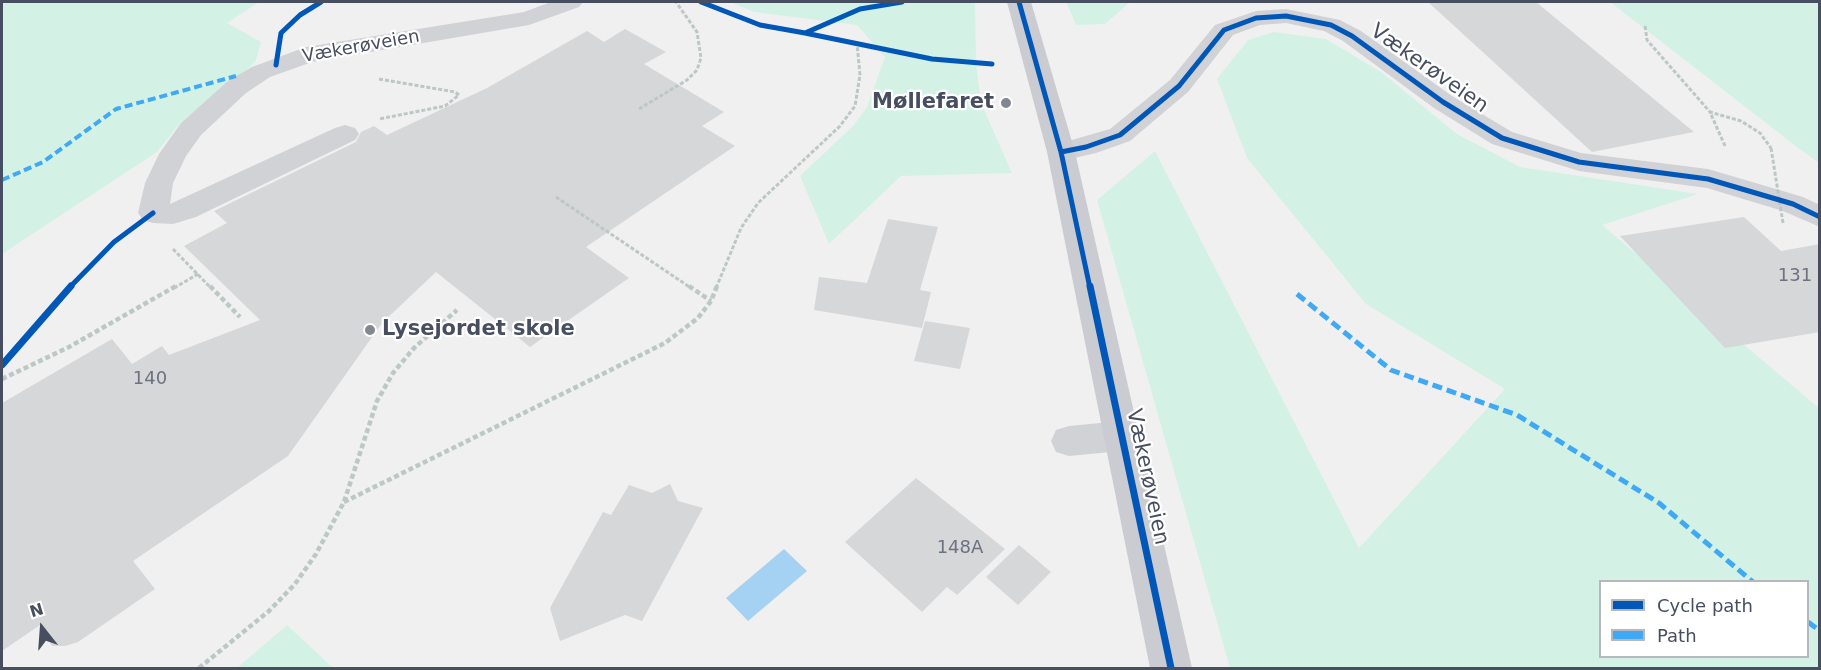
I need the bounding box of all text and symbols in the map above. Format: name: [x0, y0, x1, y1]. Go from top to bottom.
street label: Vækerøveien: [1365, 19, 1493, 119]
street label: Vækerøveien: [301, 26, 421, 68]
place label: Møllefaret: [872, 90, 994, 116]
marker: Møllefaret: [999, 96, 1013, 110]
house number: 131: [1778, 265, 1812, 287]
place label: Lysejordet skole: [382, 317, 575, 343]
marker: Lysejordet skole: [363, 323, 377, 337]
house number: 140: [133, 368, 167, 390]
street label: Vækerøveien: [1120, 407, 1174, 547]
house number: 148A: [937, 537, 983, 559]
legend: [1599, 580, 1809, 658]
text: Cycle path: [1657, 595, 1753, 616]
north arrow: [12, 598, 72, 658]
text: N: [27, 599, 46, 621]
text: Path: [1657, 625, 1697, 646]

